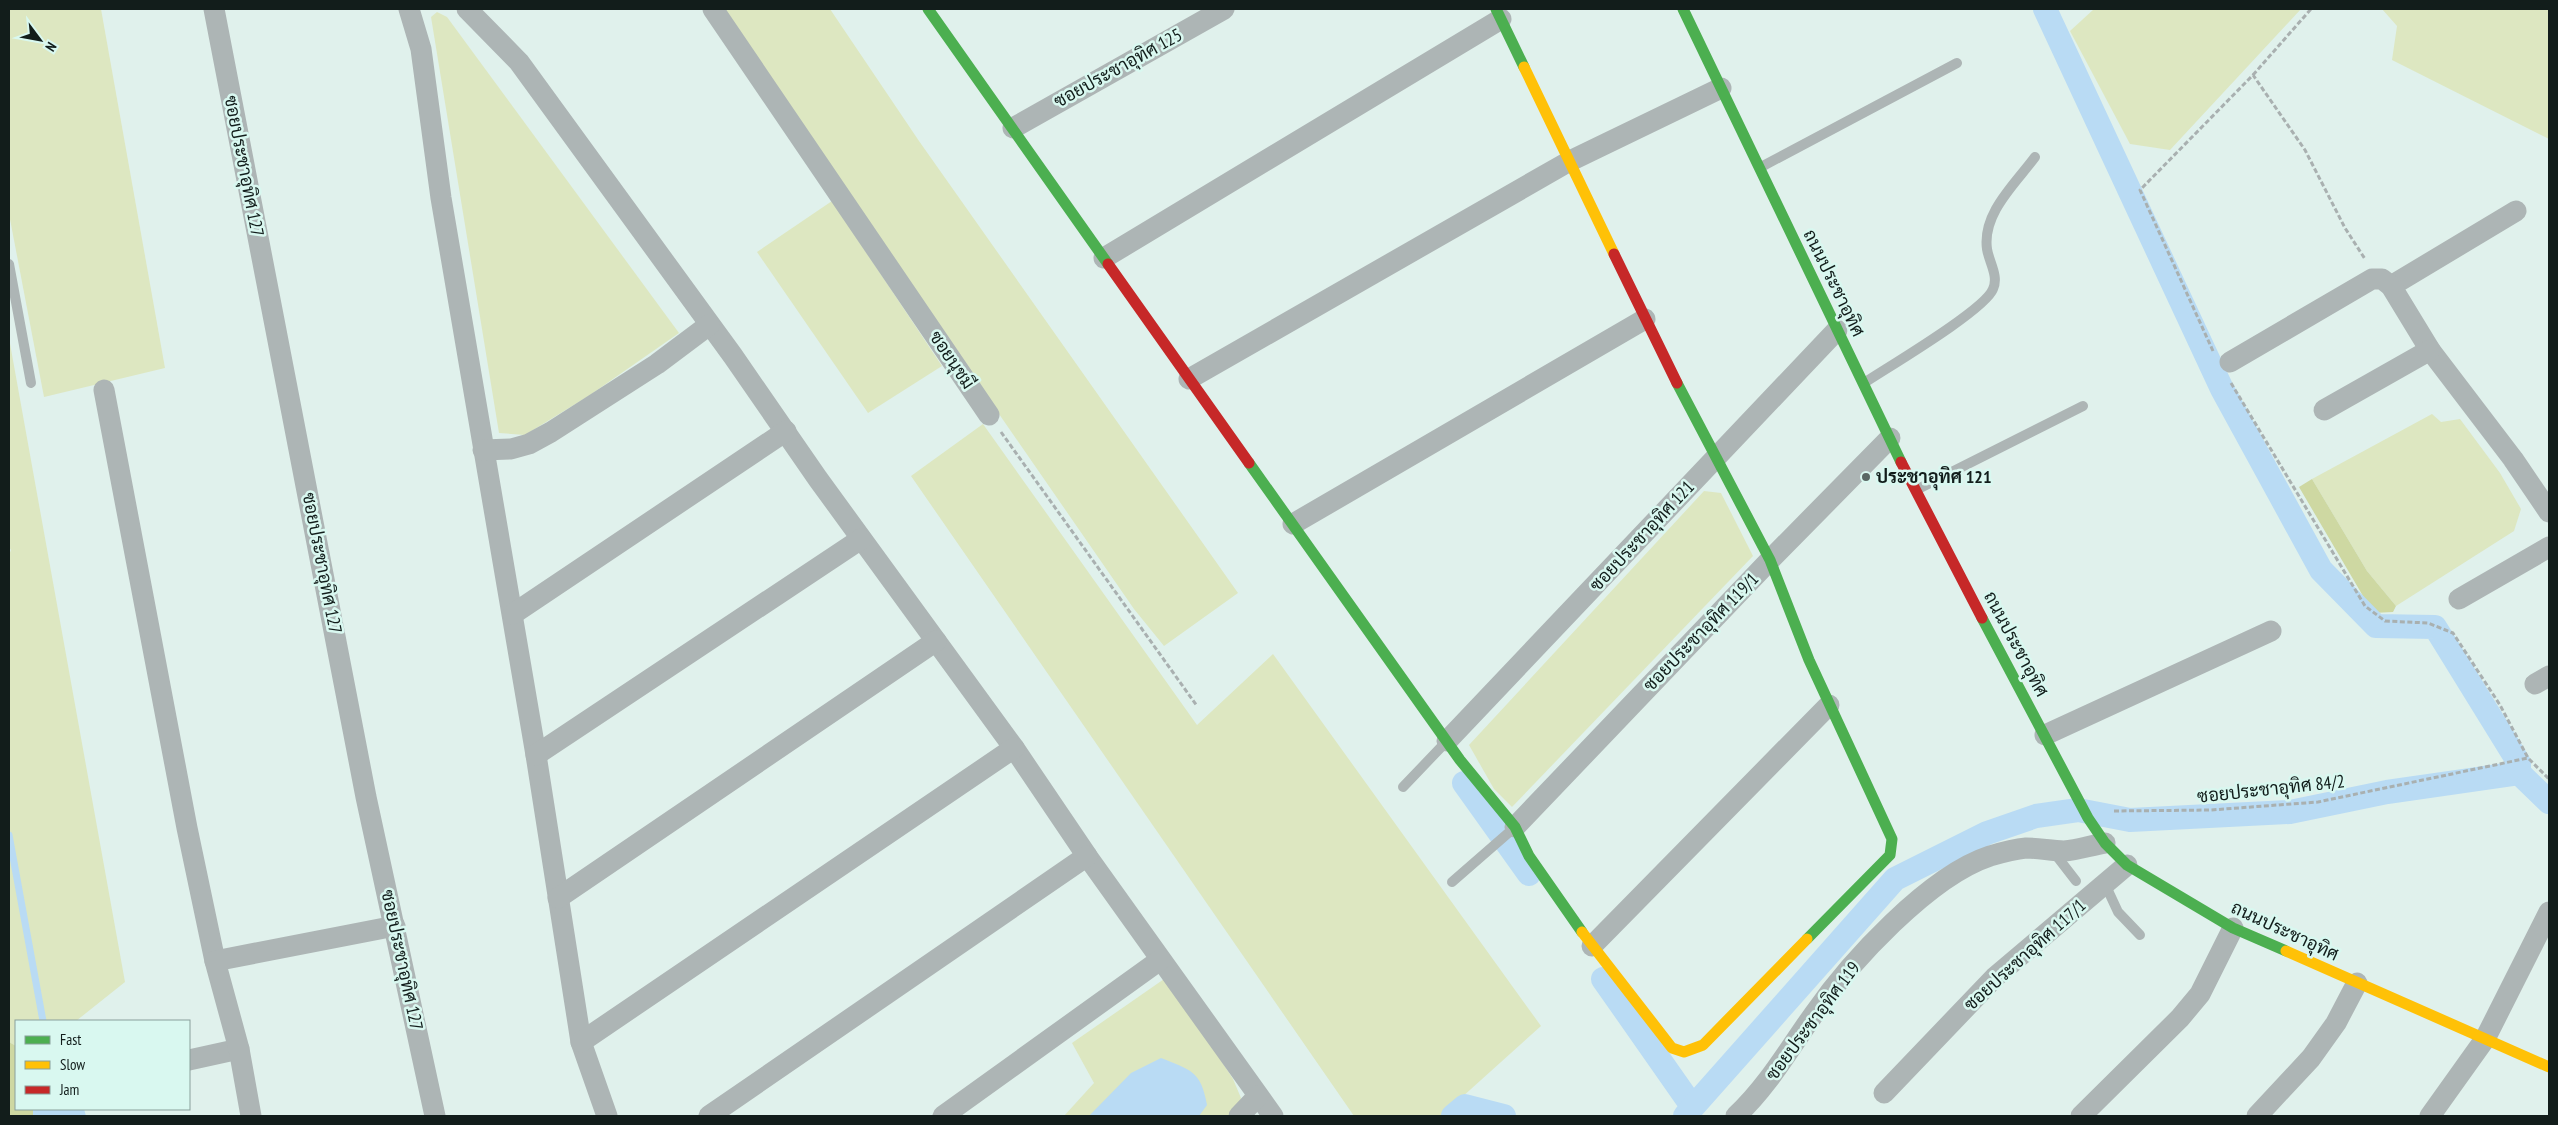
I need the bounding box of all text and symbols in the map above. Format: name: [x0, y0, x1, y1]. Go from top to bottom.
north arrow: [15, 15, 65, 65]
street label: ซอยประชาอุทิศ 125: [1050, 23, 1186, 113]
text: N: [41, 39, 61, 55]
street label: ซอยประชาอุทิศ 127: [219, 94, 269, 238]
street label: ถนนประชาอุทิศ: [1798, 225, 1870, 341]
street label: ซอยนุชมี: [924, 326, 981, 394]
place label: ประชาอุทิศ 121: [1876, 465, 1992, 491]
marker: ประชาอุทิศ 121: [1860, 471, 1872, 483]
street label: ซอยประชาอุทิศ 121: [1584, 476, 1700, 596]
street label: ซอยประชาอุทิศ 127: [297, 491, 347, 635]
street label: ซอยประชาอุทิศ 119/1: [1638, 567, 1764, 697]
street label: ถนนประชาอุทิศ: [1978, 587, 2054, 701]
street label: ซอยประชาอุทิศ 84/2: [2196, 769, 2346, 809]
street label: ซอยประชาอุทิศ 127: [375, 888, 429, 1032]
street label: ซอยประชาอุทิศ 117/1: [1959, 894, 2091, 1016]
street label: ถนนประชาอุทิศ: [2227, 896, 2343, 966]
street label: ซอยประชาอุทิศ 119: [1760, 957, 1866, 1085]
legend: [15, 1020, 190, 1110]
text: Fast: [60, 1030, 81, 1049]
text: Slow: [60, 1055, 85, 1074]
text: Jam: [59, 1080, 79, 1099]

